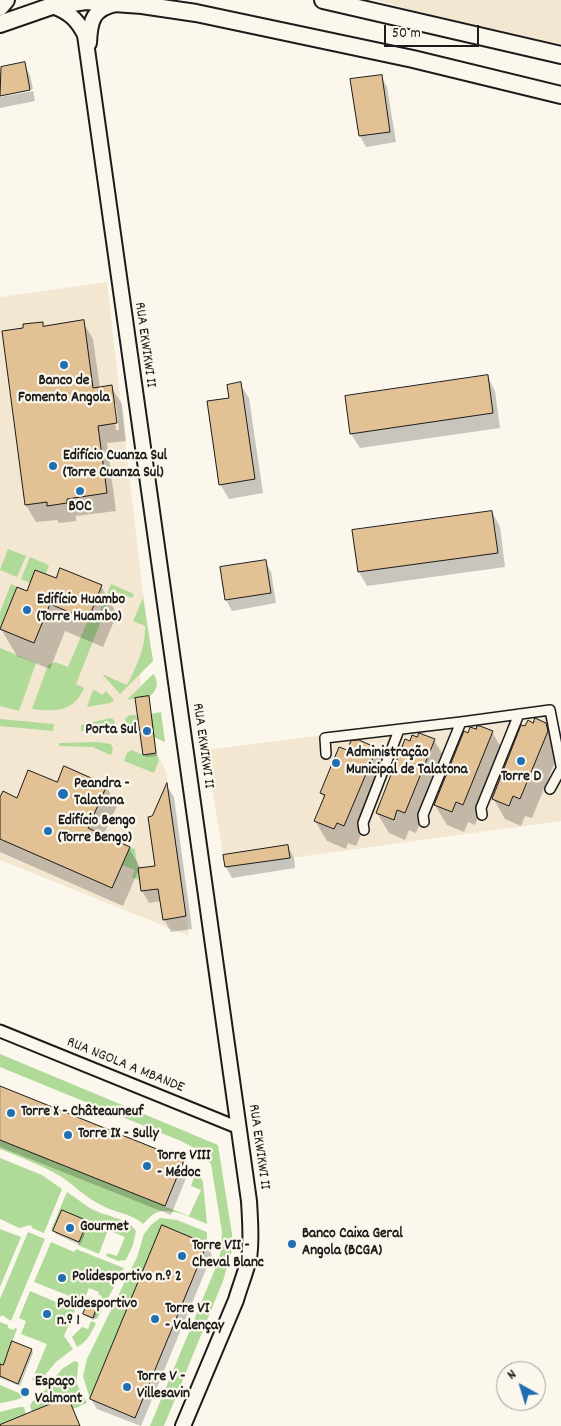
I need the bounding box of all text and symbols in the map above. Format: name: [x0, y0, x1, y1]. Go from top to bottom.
scale bar: [386, 15, 481, 47]
text: 50 m: [392, 23, 421, 45]
street label: RUA EKWIKWI II: [129, 301, 159, 389]
marker: Banco de Fomento Angola: [58, 359, 70, 371]
place label: Banco de Fomento Angola: [18, 373, 110, 408]
place label: Edifício Cuanza Sul (Torre Cuanza Sul): [63, 448, 167, 483]
marker: Edifício Cuanza Sul (Torre Cuanza Sul): [47, 460, 59, 472]
marker: BOC: [74, 485, 86, 497]
place label: BOC: [68, 499, 92, 517]
place label: Edifício Huambo (Torre Huambo): [37, 592, 125, 627]
marker: Edifício Huambo (Torre Huambo): [21, 604, 33, 616]
street label: RUA EKWIKWI II: [187, 702, 217, 790]
place label: Porta Sul: [85, 722, 137, 740]
marker: Porta Sul: [141, 725, 153, 737]
place label: Administração Municipal de Talatona: [346, 745, 468, 780]
marker: Torre D: [515, 755, 527, 767]
marker: Administração Municipal de Talatona: [330, 757, 342, 769]
place label: Torre D: [501, 769, 541, 787]
place label: Peandra - Talatona: [74, 776, 130, 811]
marker: Peandra - Talatona: [56, 787, 70, 801]
place label: Edifício Bengo (Torre Bengo): [58, 813, 135, 848]
marker: Edifício Bengo (Torre Bengo): [42, 825, 54, 837]
street label: RUA NGOLA A MBANDE: [64, 1034, 186, 1098]
street label: RUA EKWIKWI II: [243, 1103, 273, 1191]
place label: Torre X - Châteauneuf: [21, 1104, 143, 1122]
marker: Torre X - Châteauneuf: [5, 1107, 17, 1119]
place label: Torre IX - Sully: [78, 1126, 159, 1144]
marker: Torre IX - Sully: [62, 1129, 74, 1141]
place label: Torre VIII - Médoc: [157, 1148, 211, 1183]
marker: Torre VIII - Médoc: [141, 1160, 153, 1172]
place label: Gourmet: [80, 1219, 129, 1237]
marker: Gourmet: [64, 1222, 76, 1234]
place label: Banco Caixa Geral Angola (BCGA): [302, 1226, 403, 1261]
place label: Torre VII - Cheval Blanc: [192, 1238, 264, 1273]
marker: Banco Caixa Geral Angola (BCGA): [286, 1238, 298, 1250]
marker: Torre VII - Cheval Blanc: [176, 1250, 188, 1262]
place label: Polidesportivo n.º 2: [72, 1269, 182, 1287]
marker: Polidesportivo n.º 2: [56, 1272, 68, 1284]
place label: Polidesportivo n.º 1: [57, 1296, 137, 1331]
place label: Torre VI - Valençay: [165, 1301, 224, 1336]
marker: Polidesportivo n.º 1: [41, 1308, 53, 1320]
marker: Torre VI - Valençay: [149, 1313, 161, 1325]
north arrow: [496, 1361, 546, 1411]
text: N: [503, 1365, 521, 1385]
place label: Torre V - Villesavin: [137, 1369, 190, 1404]
place label: Espaço Valmont: [35, 1374, 82, 1409]
marker: Torre V - Villesavin: [121, 1381, 133, 1393]
marker: Espaço Valmont: [19, 1386, 31, 1398]

